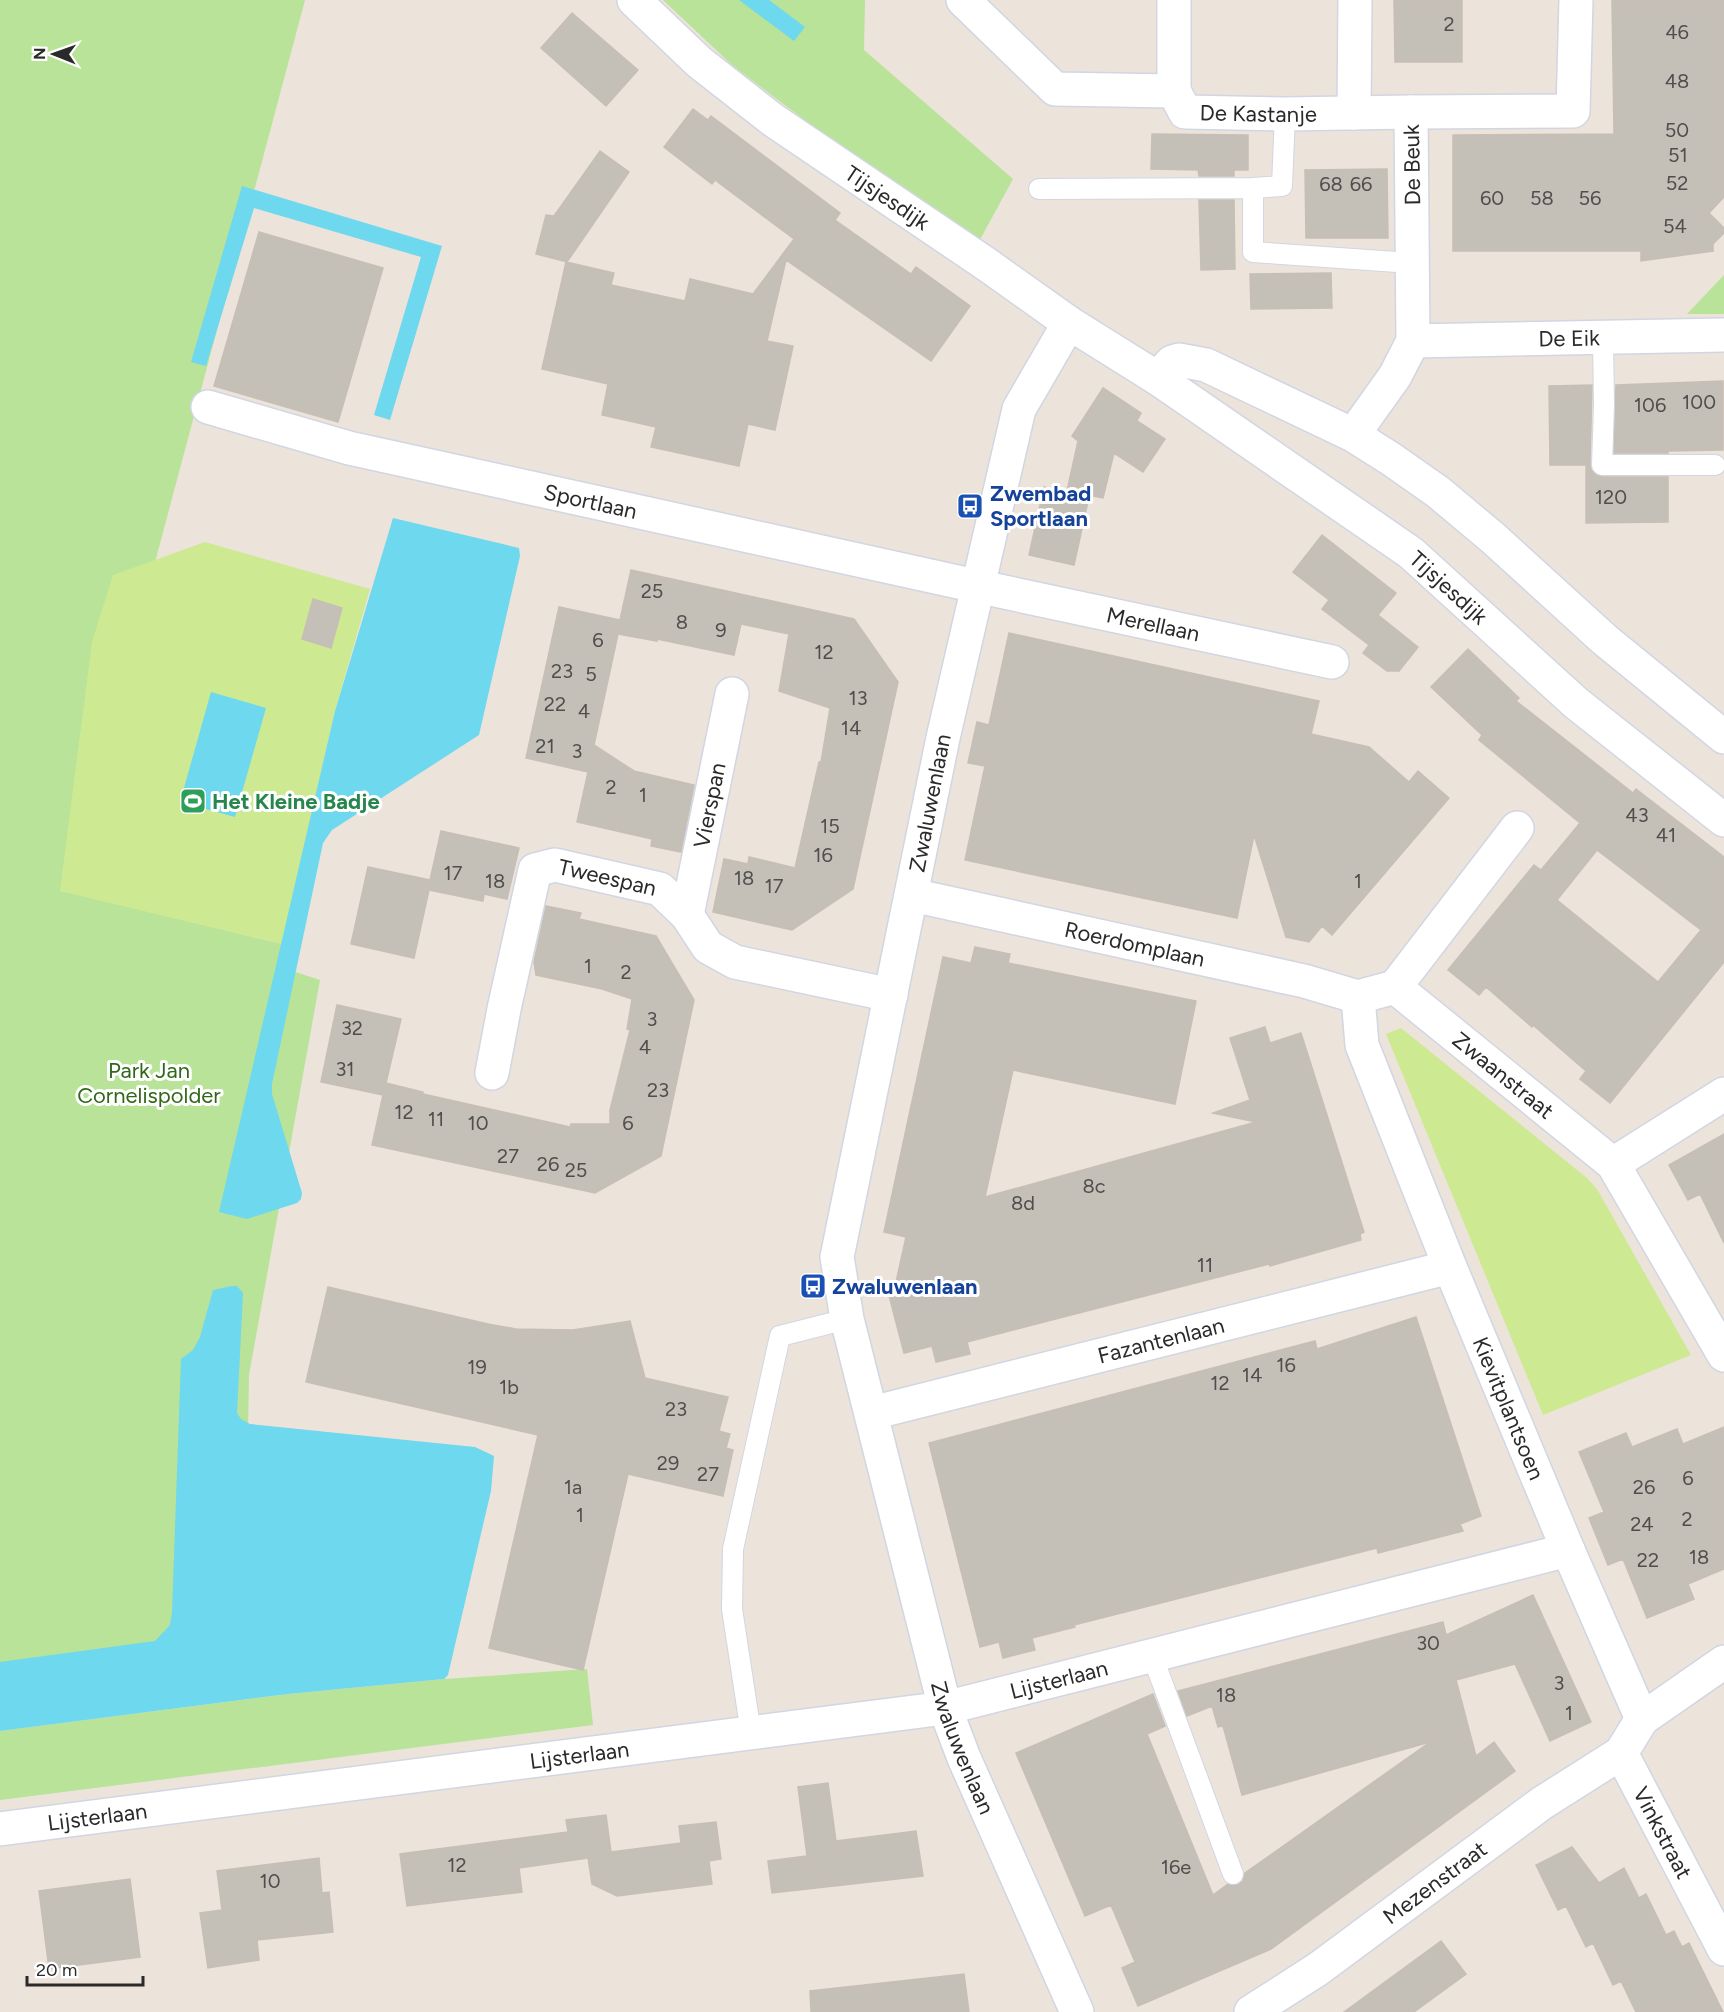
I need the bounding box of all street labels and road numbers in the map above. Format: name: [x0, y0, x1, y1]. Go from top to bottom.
street label: De Kastanje: [1199, 99, 1317, 128]
street label: De Beuk: [1398, 124, 1426, 206]
street label: Tijsjesdijk: [840, 159, 935, 236]
street label: De Eik: [1538, 324, 1600, 352]
street label: Sportlaan: [541, 478, 640, 524]
street label: Tijsjesdijk: [1404, 545, 1494, 630]
street label: Merellaan: [1104, 601, 1202, 647]
street label: Zwaluwenlaan: [903, 732, 957, 874]
street label: Vierspan: [687, 760, 731, 850]
street label: Tweespan: [556, 853, 659, 901]
street label: Roerdomplaan: [1062, 915, 1207, 972]
street label: Zwaanstraat: [1447, 1026, 1560, 1124]
street label: Fazantenlaan: [1095, 1311, 1227, 1369]
street label: Kievitplantsoen: [1467, 1333, 1551, 1484]
street label: Lijsterlaan: [1007, 1654, 1111, 1705]
street label: Zwaluwenlaan: [925, 1679, 1001, 1818]
street label: Lijsterlaan: [528, 1735, 631, 1775]
street label: Vinkstraat: [1628, 1782, 1698, 1883]
street label: Lijsterlaan: [46, 1797, 149, 1836]
street label: Mezenstraat: [1378, 1835, 1492, 1930]

